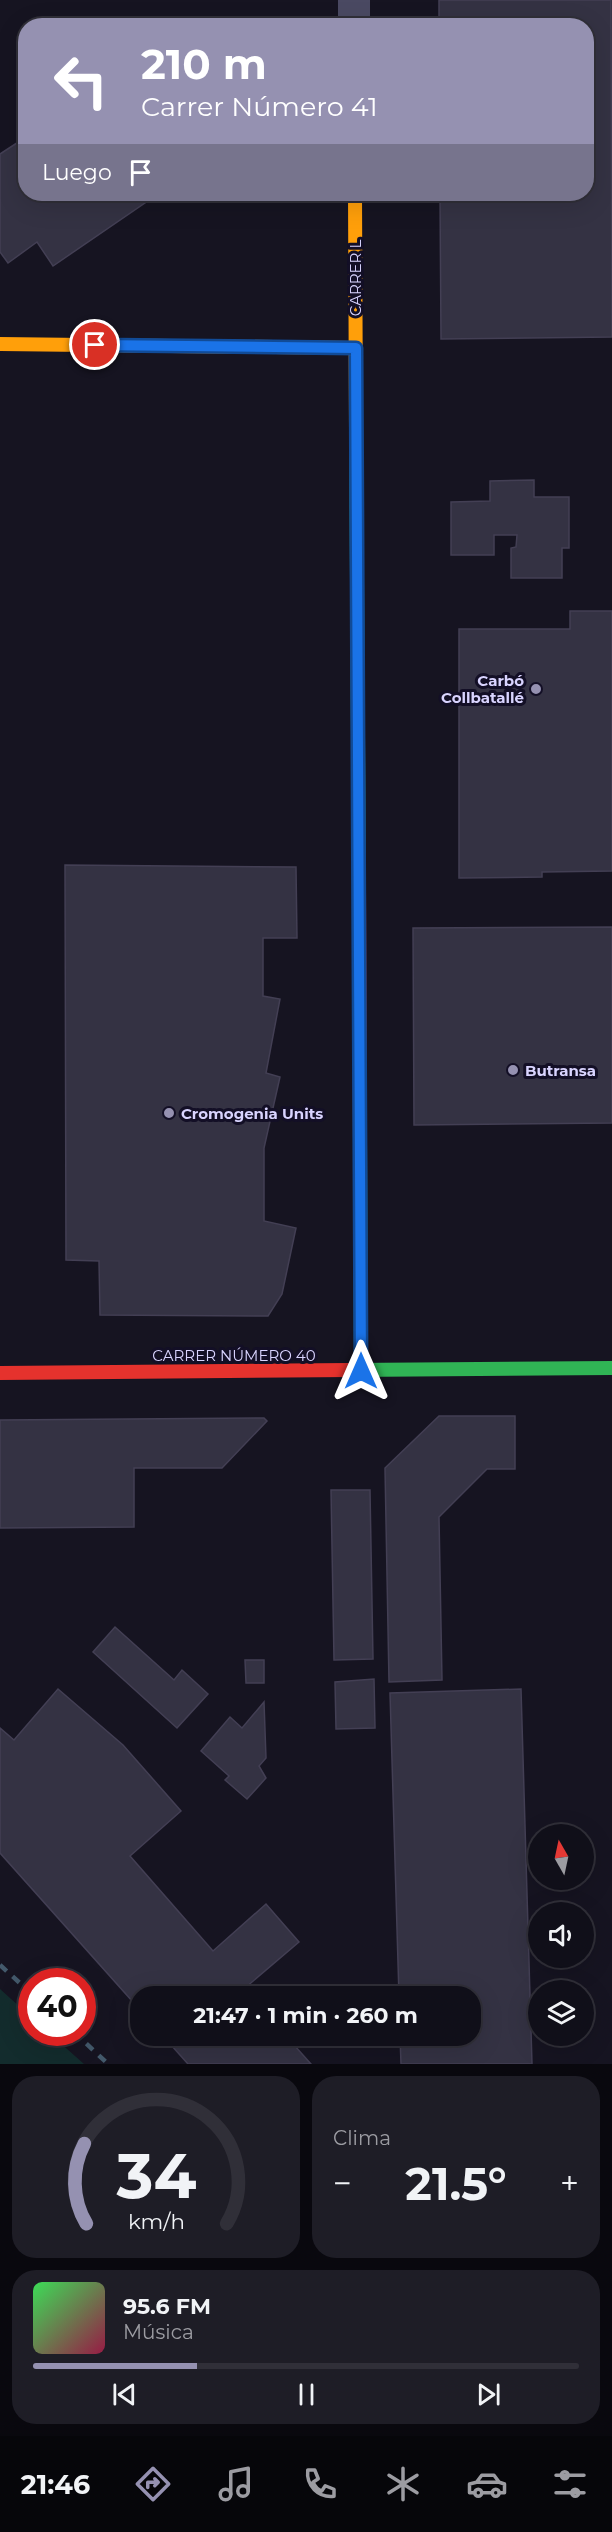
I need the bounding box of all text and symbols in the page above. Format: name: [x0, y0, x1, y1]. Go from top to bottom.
text: 210 m: [141, 38, 267, 90]
icon: left: [42, 42, 120, 120]
text: Carrer Número 41: [141, 90, 378, 123]
icon: arrive: [124, 156, 157, 189]
text: Luego: [42, 159, 112, 186]
street label: CARRER L: [346, 240, 365, 316]
pin: [69, 319, 120, 370]
icon: arrive: [78, 328, 111, 361]
place label: Carbó Collbatallé: [441, 671, 524, 707]
marker: Carbó Collbatallé: [529, 682, 543, 696]
place label: Butransa: [525, 1061, 596, 1080]
marker: Butransa: [506, 1063, 520, 1077]
place label: Cromogenia Units: [181, 1104, 323, 1123]
marker: Cromogenia Units: [162, 1106, 176, 1120]
position arrow: [329, 1339, 393, 1403]
street label: CARRER NÚMERO 40: [152, 1346, 316, 1365]
north arrow: [528, 1824, 594, 1890]
map controls: [528, 1824, 594, 2046]
button: sound: [528, 1902, 594, 1968]
speed limit sign: 40: [18, 1968, 96, 2046]
button: layers: [528, 1980, 594, 2046]
text: 21:47 · 1 min · 260 m: [193, 2002, 418, 2029]
text: Clima: [333, 2126, 391, 2150]
text: 34: [115, 2138, 196, 2214]
text: 21.5°: [405, 2156, 507, 2211]
text: −: [333, 2163, 352, 2203]
text: +: [560, 2163, 579, 2203]
text: km/h: [127, 2208, 185, 2234]
text: 95.6 FM: [123, 2293, 211, 2320]
text: Música: [123, 2320, 194, 2344]
icon: previous: [108, 2378, 141, 2411]
icon: pause: [290, 2378, 323, 2411]
icon: next: [472, 2378, 505, 2411]
icon: directions: [132, 2463, 174, 2505]
icon: music: [215, 2463, 257, 2505]
icon: phone: [299, 2463, 341, 2505]
icon: climate: [382, 2463, 424, 2505]
icon: car: [466, 2463, 508, 2505]
icon: filters: [549, 2463, 591, 2505]
text: 21:46: [21, 2468, 90, 2501]

